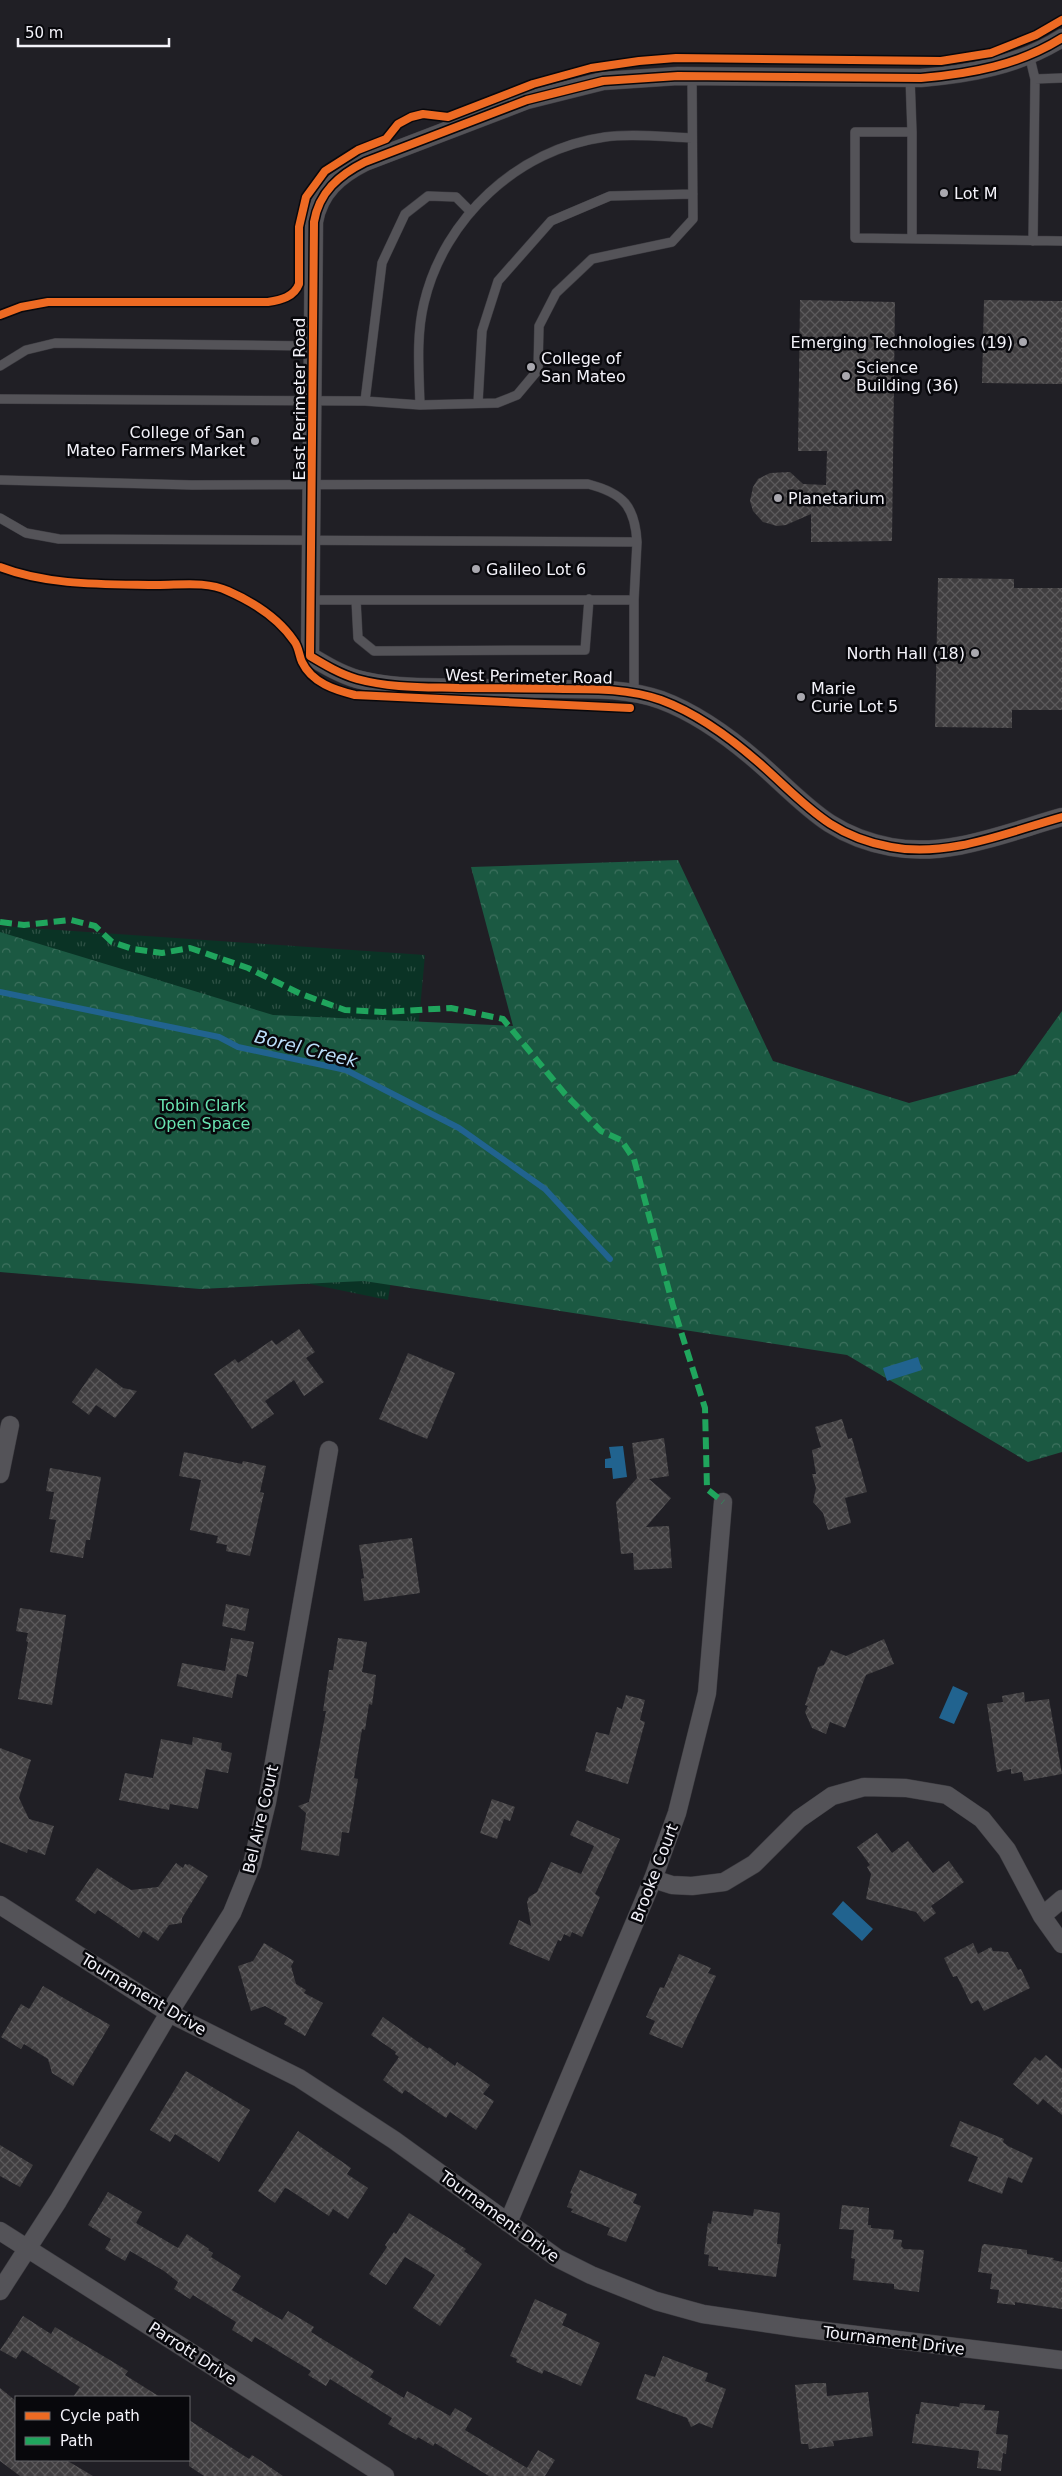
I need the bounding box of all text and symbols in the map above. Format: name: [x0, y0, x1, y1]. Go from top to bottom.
scale bar: [18, 15, 169, 47]
text: 50 m: [25, 24, 63, 42]
place label: Lot M: [954, 184, 998, 203]
marker: Lot M: [938, 187, 950, 199]
street label: East Perimeter Road: [290, 318, 309, 480]
place label: Emerging Technologies (19): [790, 333, 1013, 352]
marker: Emerging Technologies (19): [1017, 336, 1029, 348]
place label: College of San Mateo: [541, 349, 626, 386]
place label: Science Building (36): [856, 358, 959, 395]
marker: College of San Mateo: [525, 361, 537, 373]
marker: Science Building (36): [840, 370, 852, 382]
place label: College of San Mateo Farmers Market: [66, 423, 245, 460]
marker: College of San Mateo Farmers Market: [249, 435, 261, 447]
place label: Planetarium: [788, 489, 885, 508]
marker: Planetarium: [772, 492, 784, 504]
place label: Galileo Lot 6: [486, 560, 586, 579]
marker: Galileo Lot 6: [470, 563, 482, 575]
place label: North Hall (18): [847, 644, 965, 663]
marker: North Hall (18): [969, 647, 981, 659]
street label: West Perimeter Road: [445, 666, 613, 687]
place label: Marie Curie Lot 5: [811, 679, 898, 716]
marker: Marie Curie Lot 5: [795, 691, 807, 703]
water label: Borel Creek: [253, 1026, 361, 1072]
park label: Tobin Clark Open Space: [154, 1096, 250, 1133]
street label: Bel Aire Court: [239, 1763, 282, 1875]
street label: Brooke Court: [627, 1821, 682, 1925]
street label: Tournament Drive: [77, 1949, 210, 2039]
street label: Tournament Drive: [436, 2166, 563, 2266]
street label: Parrott Drive: [145, 2318, 240, 2389]
street label: Tournament Drive: [821, 2322, 966, 2359]
legend: [15, 2396, 190, 2461]
text: Cycle path: [60, 2407, 140, 2425]
text: Path: [60, 2432, 93, 2450]

